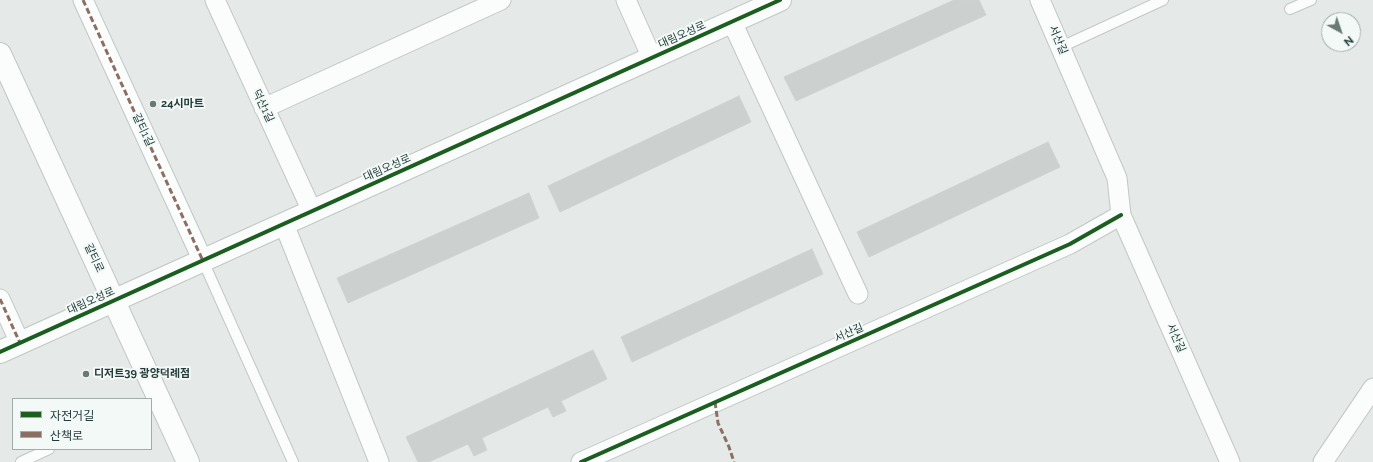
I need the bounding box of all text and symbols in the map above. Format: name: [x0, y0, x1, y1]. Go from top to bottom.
north arrow: [1321, 12, 1361, 52]
street label: 대림오성로: [656, 19, 708, 51]
street label: 서산길: [1046, 23, 1070, 57]
text: N: [1341, 33, 1356, 48]
street label: 덕산1길: [250, 87, 276, 125]
place label: 24시마트: [161, 97, 204, 111]
marker: 24시마트: [148, 99, 158, 109]
street label: 갈티1길: [130, 111, 156, 149]
street label: 대림오성로: [361, 152, 413, 184]
street label: 갈티로: [82, 241, 106, 275]
street label: 대림오성로: [65, 285, 117, 317]
street label: 서산길: [832, 321, 866, 345]
street label: 서산길: [1164, 321, 1188, 355]
place label: 디저트39 광양덕례점: [94, 367, 190, 381]
marker: 디저트39 광양덕례점: [81, 369, 91, 379]
legend: [12, 398, 152, 450]
text: 자전거길: [50, 409, 94, 423]
text: 산책로: [50, 429, 83, 443]

